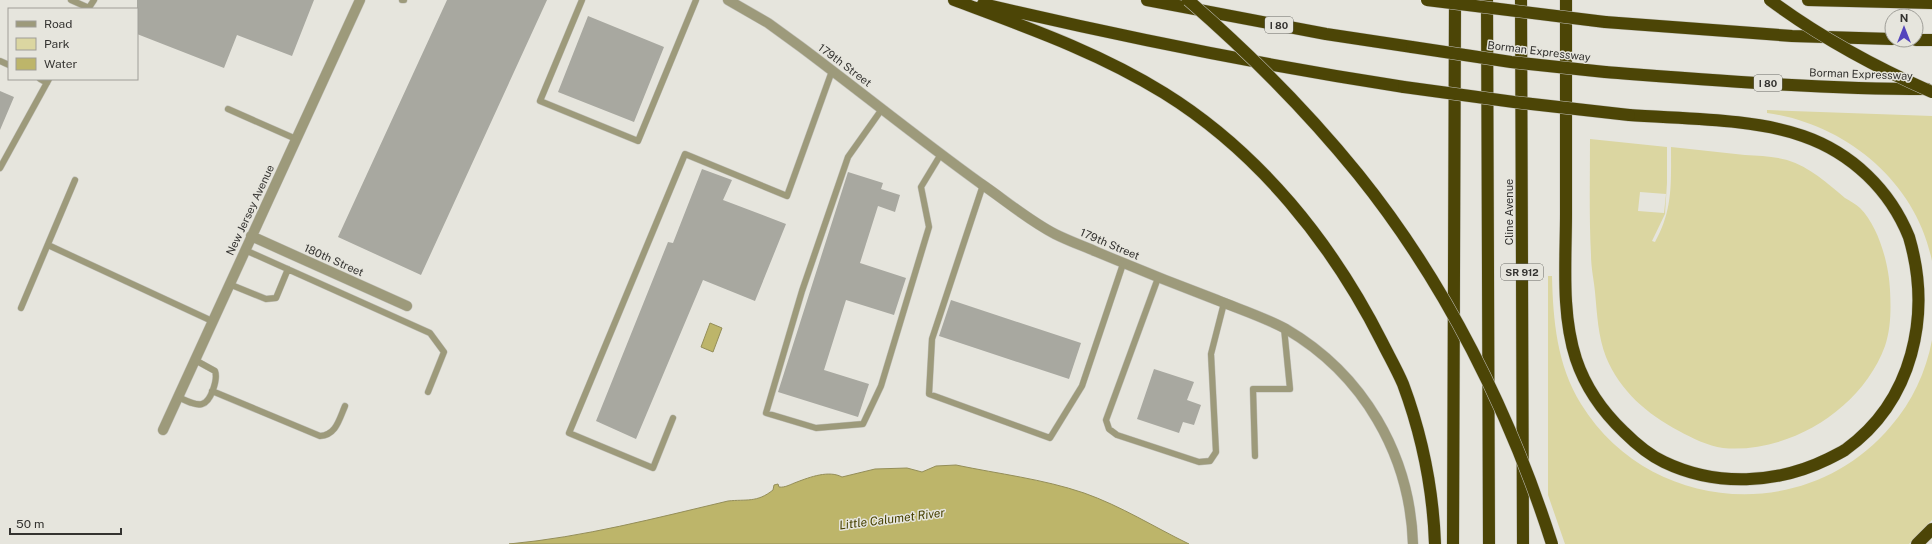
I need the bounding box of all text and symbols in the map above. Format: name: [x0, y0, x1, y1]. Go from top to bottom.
legend: [8, 8, 138, 80]
north arrow: [1884, 8, 1924, 48]
text: N: [1900, 12, 1908, 24]
text: Road: [44, 17, 72, 31]
road number: I 80: [1265, 17, 1293, 33]
text: Park: [44, 37, 70, 51]
street label: Borman Expressway: [1487, 39, 1591, 63]
street label: 179th Street: [816, 41, 874, 89]
text: Water: [44, 57, 78, 71]
street label: Borman Expressway: [1809, 66, 1913, 82]
road number: I 80: [1754, 75, 1782, 91]
street label: New Jersey Avenue: [224, 163, 276, 257]
street label: Cline Avenue: [1503, 179, 1515, 245]
street label: 179th Street: [1079, 226, 1141, 262]
street label: 180th Street: [302, 242, 366, 278]
road number: SR 912: [1501, 264, 1543, 280]
water label: Little Calumet River: [838, 506, 946, 532]
scale bar: [10, 510, 121, 536]
text: 50 m: [16, 517, 44, 531]

